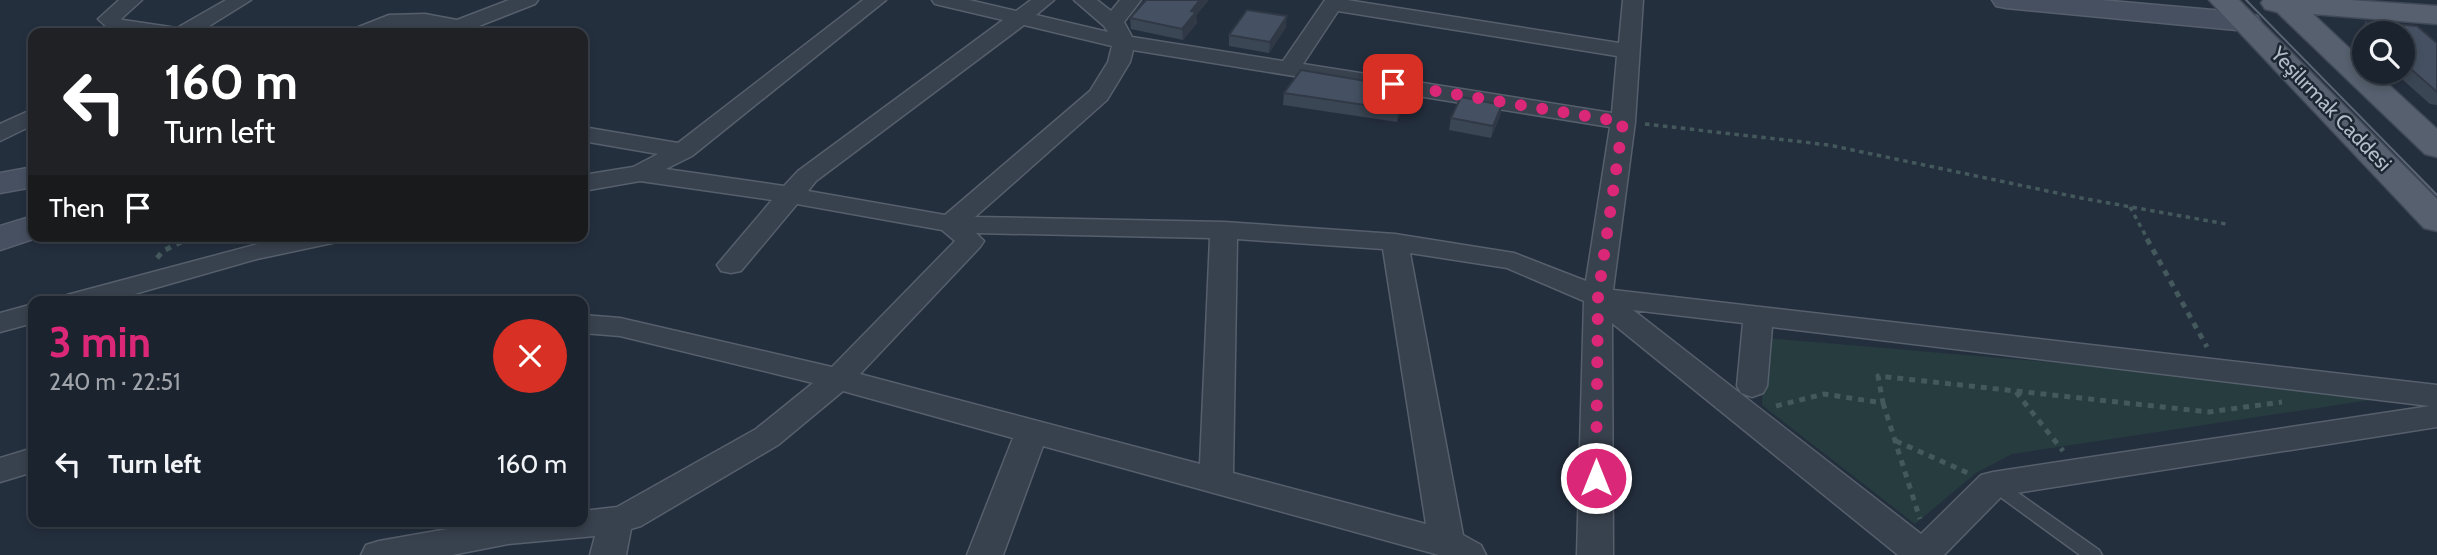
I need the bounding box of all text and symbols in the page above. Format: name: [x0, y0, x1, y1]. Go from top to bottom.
map controls: [2352, 21, 2415, 84]
button: search: [2352, 21, 2415, 84]
street label: Yeşilırmak Caddesi: [2265, 41, 2397, 176]
text: 160 m: [164, 52, 298, 111]
pin: [1363, 54, 1423, 114]
icon: left: [49, 56, 140, 147]
icon: arrive: [1374, 65, 1412, 103]
text: Turn left: [164, 112, 275, 151]
icon: arrive: [119, 189, 157, 227]
text: Then: [49, 192, 105, 224]
text: 3 min: [49, 316, 151, 368]
button: close: [493, 319, 567, 393]
text: 240 m · 22:51: [49, 368, 180, 396]
position arrow: [1559, 441, 1633, 515]
icon: left: [49, 445, 87, 483]
text: Turn left: [108, 448, 201, 480]
text: 160 m: [497, 448, 567, 480]

